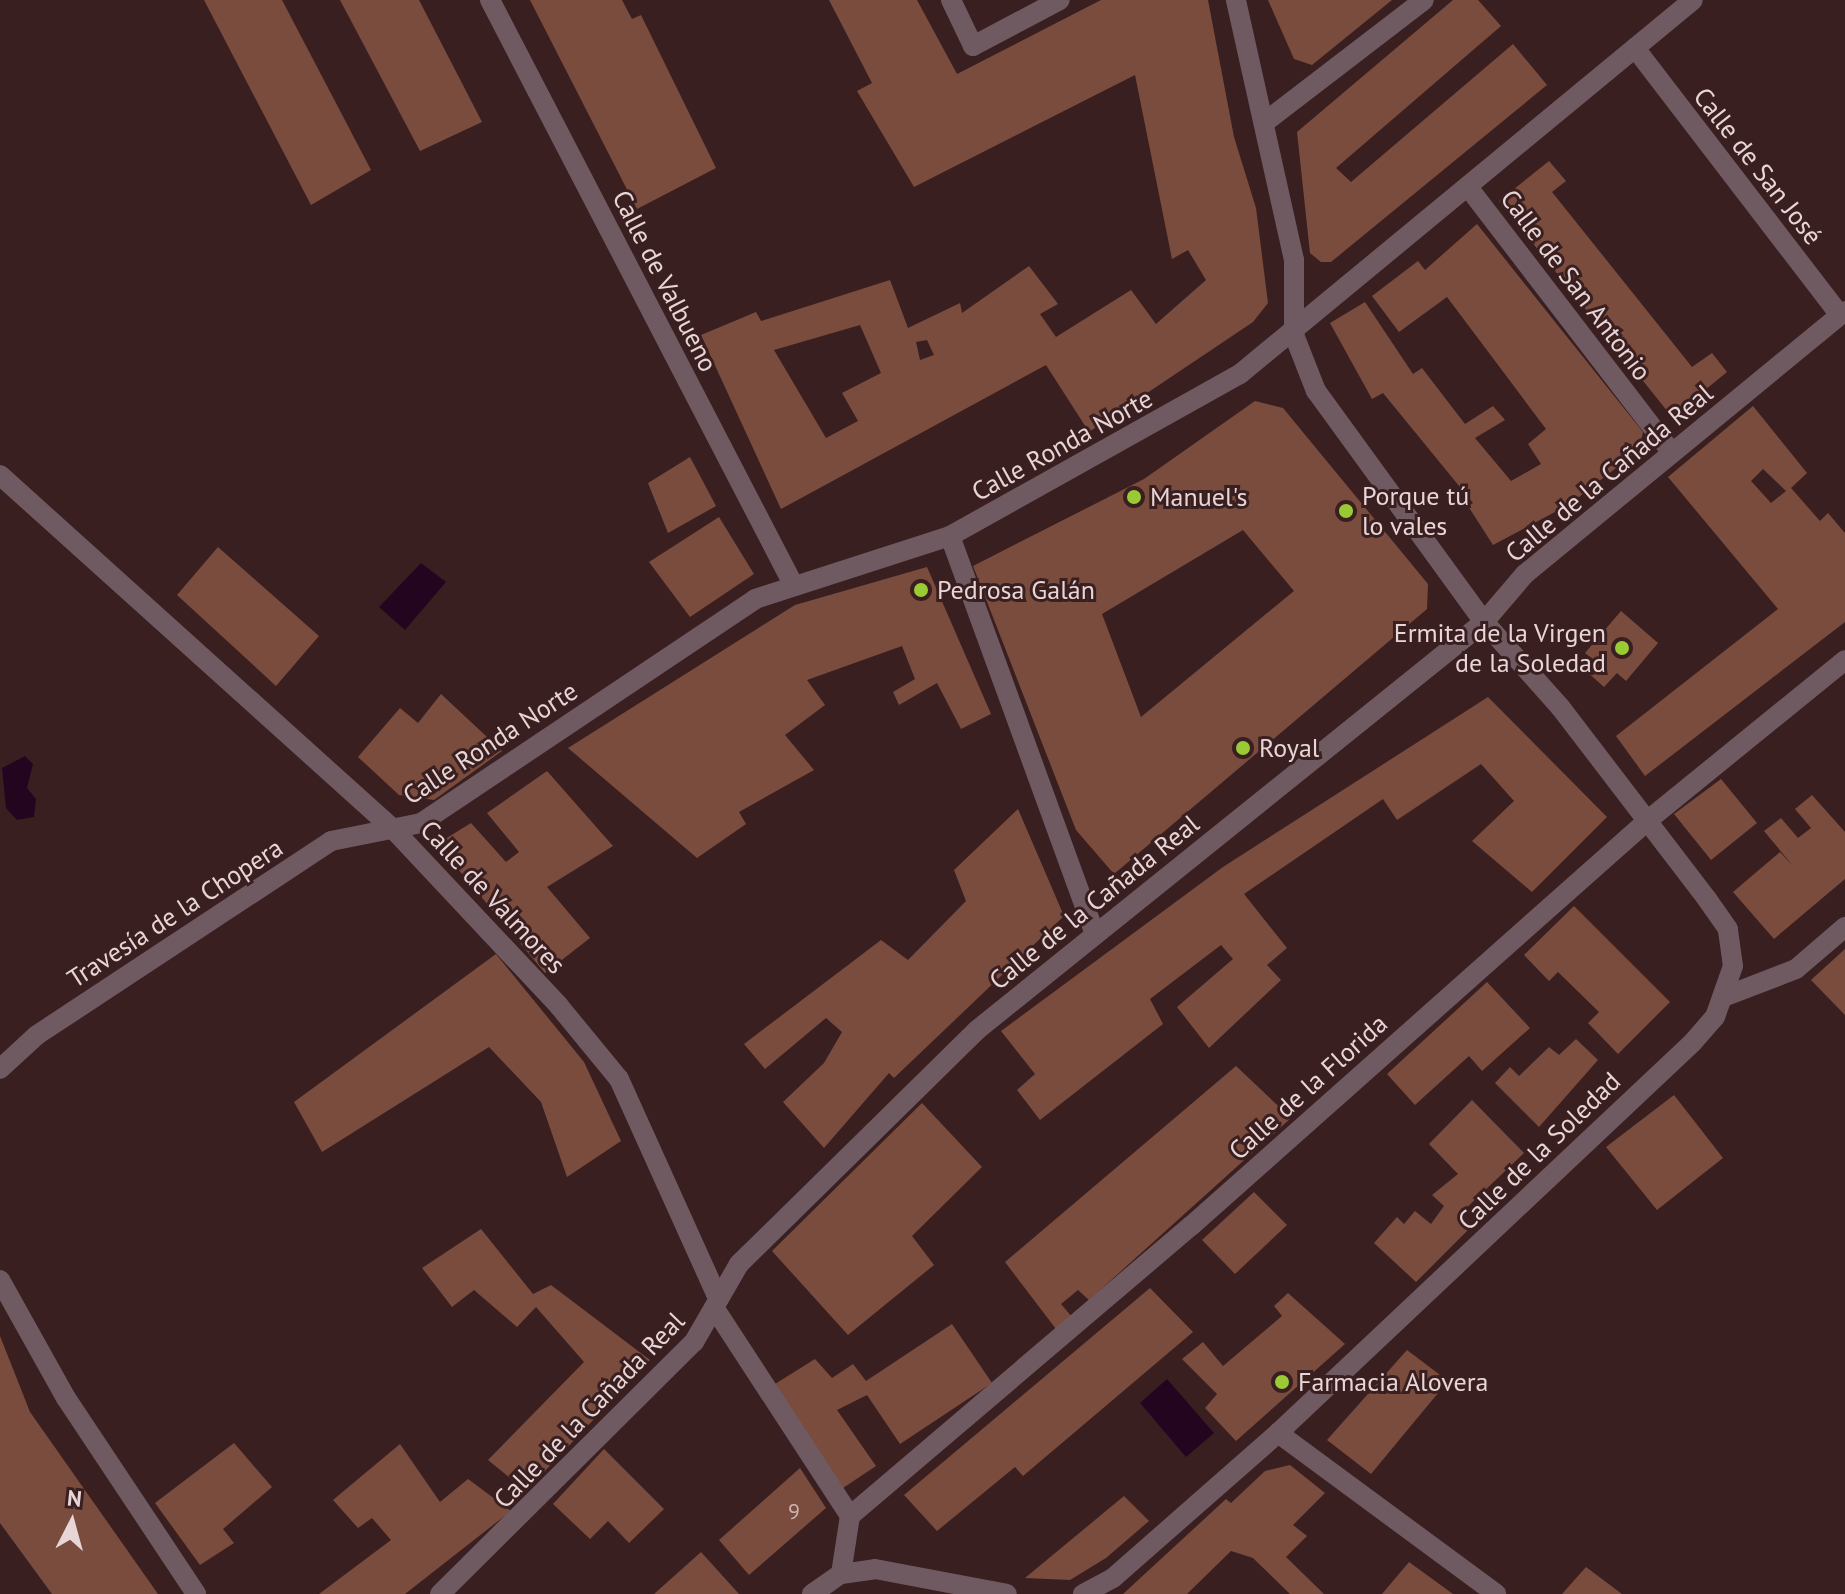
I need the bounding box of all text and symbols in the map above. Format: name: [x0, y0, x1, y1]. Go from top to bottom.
street label: Calle de San José: [1687, 81, 1829, 251]
street label: Calle de San Antonio: [1494, 183, 1658, 387]
street label: Calle de Valbueno: [606, 185, 724, 377]
street label: Calle de la Cañada Real: [1499, 377, 1719, 569]
street label: Calle Ronda Norte: [966, 382, 1158, 508]
place label: Porque tú lo vales: [1362, 480, 1469, 542]
place label: Manuel's: [1150, 481, 1247, 513]
marker: Manuel's: [1125, 488, 1143, 506]
marker: Porque tú lo vales: [1337, 502, 1355, 520]
place label: Pedrosa Galán: [937, 574, 1095, 606]
marker: Pedrosa Galán: [912, 581, 930, 599]
place label: Ermita de la Virgen de la Soledad: [1393, 617, 1606, 678]
marker: Ermita de la Virgen de la Soledad: [1613, 639, 1631, 657]
street label: Calle Ronda Norte: [397, 675, 583, 811]
place label: Royal: [1259, 732, 1319, 764]
marker: Royal: [1234, 739, 1252, 757]
street label: Calle de la Cañada Real: [983, 808, 1205, 996]
street label: Calle de Valmores: [414, 814, 572, 980]
street label: Travesía de la Chopera: [62, 832, 288, 994]
street label: Calle de la Florida: [1223, 1008, 1393, 1166]
street label: Calle de la Soledad: [1451, 1066, 1627, 1236]
street label: Calle de la Cañada Real: [487, 1306, 691, 1514]
place label: Farmacia Alovera: [1298, 1366, 1489, 1398]
marker: Farmacia Alovera: [1273, 1373, 1291, 1391]
north arrow: [32, 1482, 112, 1562]
text: N: [66, 1483, 83, 1513]
house number: 9: [788, 1499, 800, 1525]

